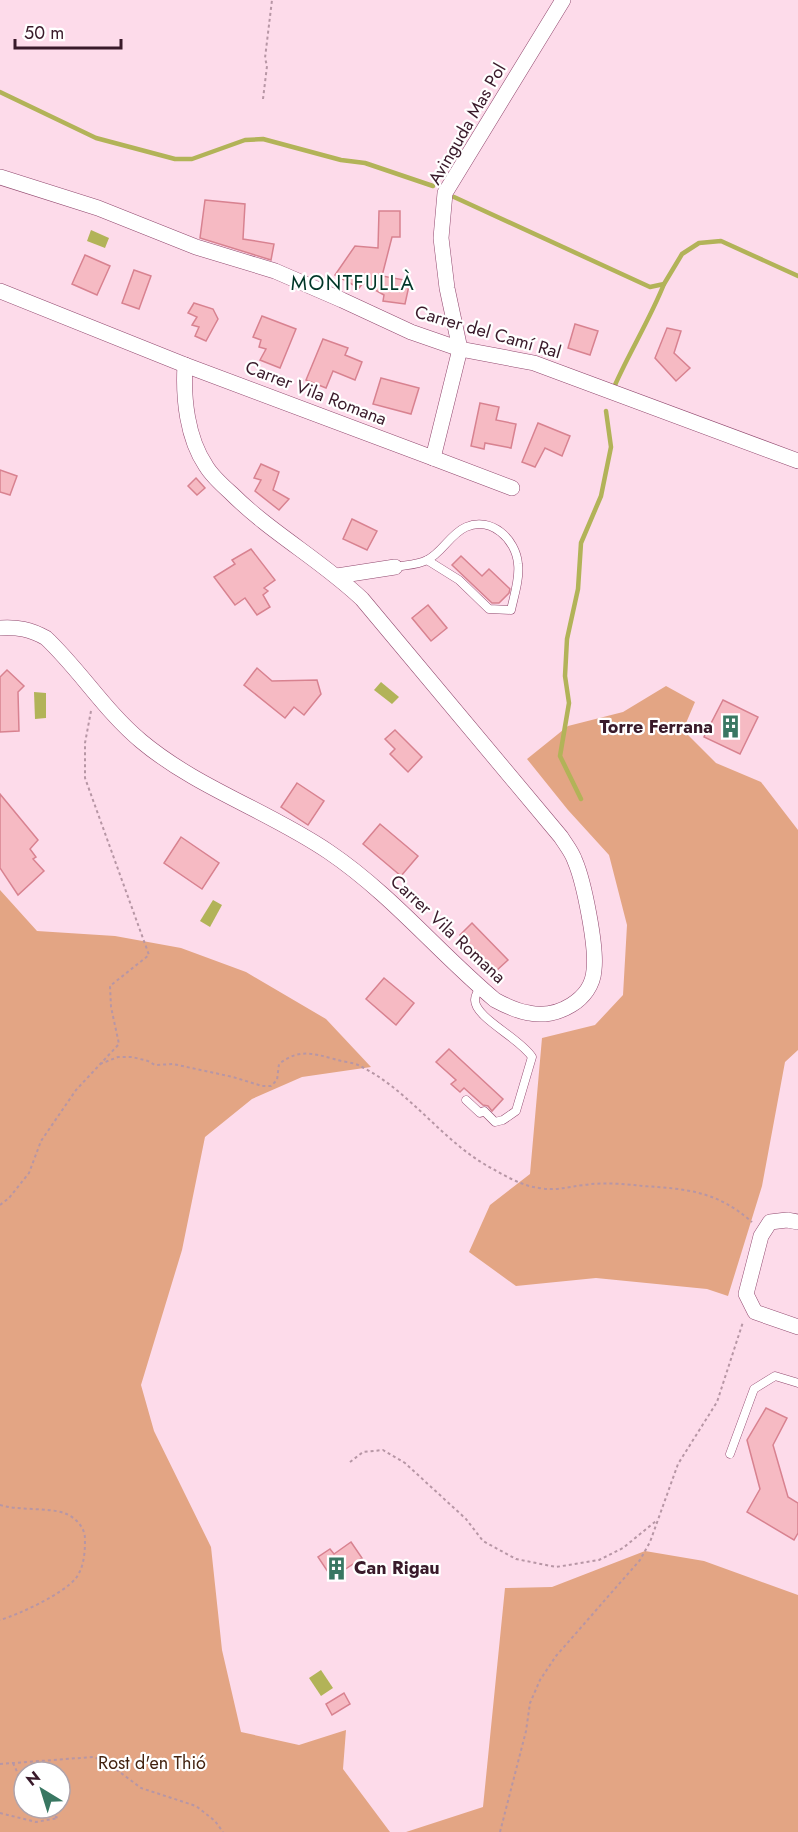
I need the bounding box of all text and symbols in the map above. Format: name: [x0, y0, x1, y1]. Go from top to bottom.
scale bar: [15, 12, 122, 50]
text: 50 m: [24, 20, 64, 46]
street label: Avinguda Mas Pol: [422, 59, 512, 189]
district label: MONTFULLÀ: [291, 269, 415, 298]
street label: Carrer del Camí Ral: [412, 299, 564, 365]
street label: Carrer Vila Romana: [242, 354, 390, 432]
place label: Torre Ferrana: [600, 714, 713, 740]
building icon: Torre Ferrana: [718, 714, 744, 740]
street label: Carrer Vila Romana: [385, 869, 511, 989]
building icon: Can Rigau: [323, 1555, 349, 1581]
place label: Can Rigau: [354, 1555, 440, 1581]
park label: Rost d'en Thió: [98, 1750, 206, 1776]
north arrow: [12, 1760, 72, 1820]
text: N: [21, 1766, 45, 1792]

